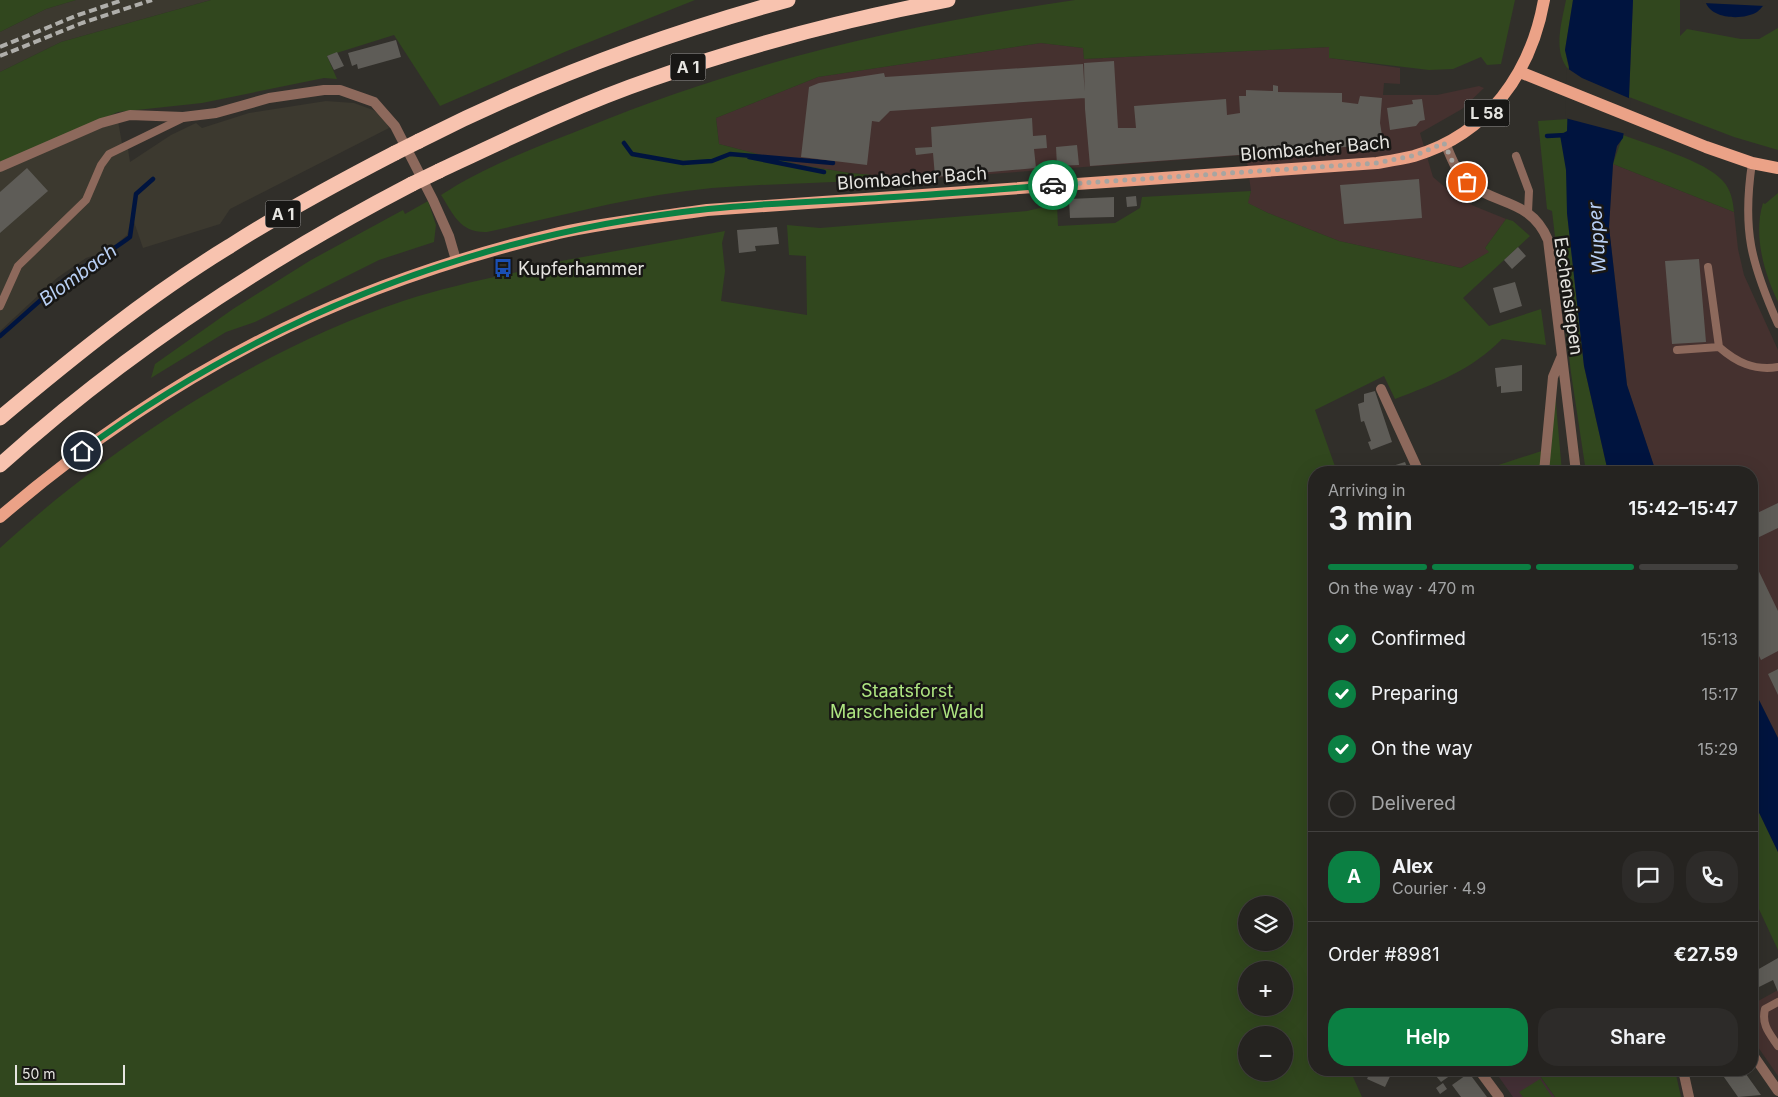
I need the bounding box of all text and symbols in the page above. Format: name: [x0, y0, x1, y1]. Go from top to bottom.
road number: A 1: [670, 54, 706, 80]
road number: L 58: [1464, 100, 1510, 126]
street label: Blombacher Bach: [1239, 131, 1391, 165]
courier: [1028, 160, 1078, 210]
pin: [1446, 161, 1488, 203]
street label: Blombacher Bach: [836, 162, 988, 194]
icon: bag: [1453, 168, 1481, 196]
icon: car: [1039, 171, 1067, 199]
road number: A 1: [266, 200, 300, 228]
water label: Wupper: [1583, 201, 1611, 274]
street label: Eschensiepen: [1550, 236, 1588, 356]
water label: Blombach: [35, 239, 121, 311]
bus stop icon: Kupferhammer: [492, 257, 514, 279]
place label: Kupferhammer: [518, 258, 645, 279]
pin: [61, 430, 103, 472]
icon: home: [68, 437, 96, 465]
text: Arriving in: [1328, 480, 1405, 500]
text: 15:42–15:47: [1628, 497, 1738, 520]
text: 3 min: [1328, 499, 1413, 538]
text: On the way · 470 m: [1328, 578, 1475, 598]
icon: check: [1328, 625, 1356, 653]
text: Confirmed: [1371, 627, 1466, 650]
text: 15:13: [1701, 629, 1738, 649]
park label: Staatsforst Marscheider Wald: [830, 680, 984, 722]
icon: check: [1328, 680, 1356, 708]
text: Preparing: [1371, 682, 1458, 705]
text: 15:17: [1702, 684, 1738, 704]
icon: check: [1328, 735, 1356, 763]
text: On the way: [1371, 737, 1473, 760]
text: 15:29: [1697, 739, 1738, 759]
text: Delivered: [1371, 792, 1456, 815]
button: chat: [1622, 851, 1674, 903]
button: phone: [1686, 851, 1738, 903]
text: Alex: [1392, 855, 1433, 878]
text: A: [1347, 865, 1361, 888]
text: Courier · 4.9: [1392, 878, 1486, 898]
map controls: [1238, 896, 1293, 1081]
button: layers: [1238, 896, 1293, 951]
text: Order #8981: [1328, 943, 1440, 966]
text: €27.59: [1674, 943, 1738, 966]
button: +: [1238, 961, 1293, 1016]
button: Help: [1328, 1008, 1528, 1066]
button: Share: [1538, 1008, 1738, 1066]
button: −: [1238, 1026, 1293, 1081]
scale bar: [15, 1062, 125, 1085]
text: 50 m: [22, 1065, 56, 1082]

